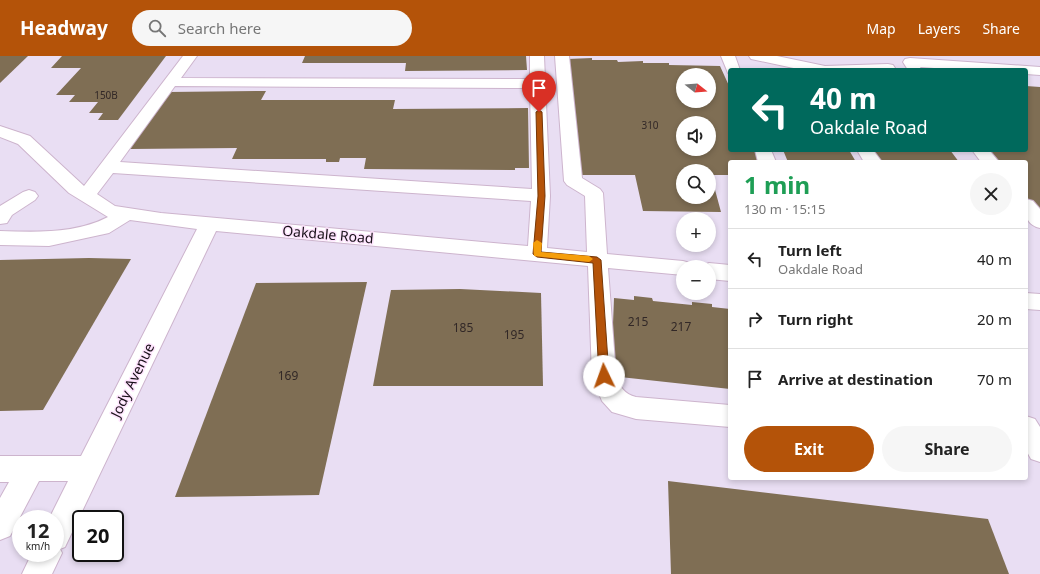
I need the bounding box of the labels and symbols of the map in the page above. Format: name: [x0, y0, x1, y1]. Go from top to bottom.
north arrow: [676, 68, 716, 108]
pin: [522, 71, 556, 112]
house number: 150B: [94, 88, 118, 102]
house number: 310: [641, 118, 659, 132]
street label: Oakdale Road: [282, 221, 374, 247]
house number: 215: [628, 313, 648, 330]
house number: 217: [671, 318, 691, 335]
house number: 185: [453, 319, 473, 336]
house number: 195: [504, 326, 524, 343]
street label: Jody Avenue: [105, 339, 158, 422]
position arrow: [583, 355, 625, 397]
house number: 169: [278, 367, 298, 384]
speed limit sign: 20: [72, 510, 124, 562]

